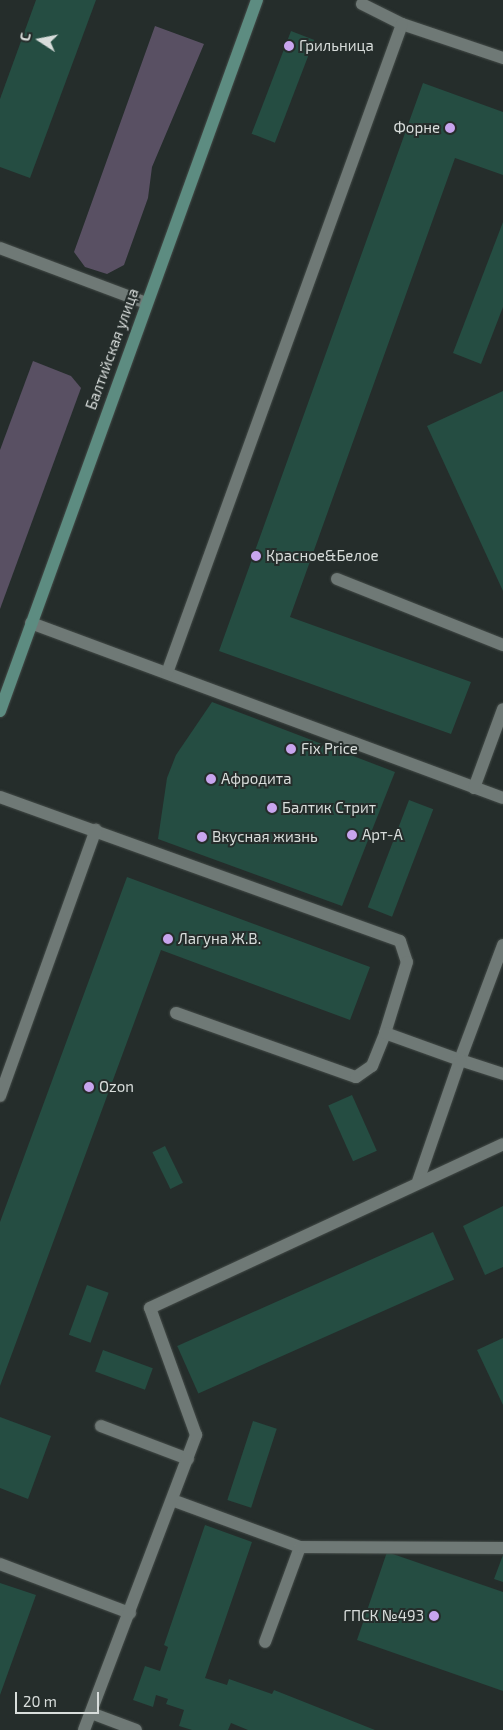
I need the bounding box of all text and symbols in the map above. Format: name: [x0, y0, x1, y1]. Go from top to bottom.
north arrow: [15, 15, 65, 65]
text: С: [16, 31, 34, 43]
place label: Грильница: [299, 37, 374, 55]
marker: Грильница: [283, 40, 295, 52]
place label: Форне: [394, 119, 440, 137]
marker: Форне: [444, 122, 456, 134]
street label: Балтийская улица: [82, 286, 142, 412]
place label: Красное&Белое: [266, 547, 379, 565]
marker: Красное&Белое: [250, 550, 262, 562]
place label: Fix Price: [301, 740, 358, 758]
marker: Fix Price: [285, 743, 297, 755]
place label: Афродита: [221, 770, 291, 788]
marker: Афродита: [205, 773, 217, 785]
place label: Балтик Стрит: [282, 799, 376, 817]
marker: Балтик Стрит: [266, 802, 278, 814]
place label: Арт-А: [362, 826, 403, 844]
place label: Вкусная жизнь: [212, 828, 318, 846]
marker: Арт-А: [346, 829, 358, 841]
marker: Вкусная жизнь: [196, 831, 208, 843]
place label: Лагуна Ж.В.: [178, 930, 261, 948]
marker: Лагуна Ж.В.: [162, 933, 174, 945]
place label: Ozon: [99, 1078, 134, 1096]
marker: Ozon: [83, 1081, 95, 1093]
place label: ГПСК №493: [343, 1607, 424, 1625]
marker: ГПСК №493: [428, 1610, 440, 1622]
scale bar: [18, 1682, 101, 1714]
text: 20 m: [23, 1692, 57, 1710]

